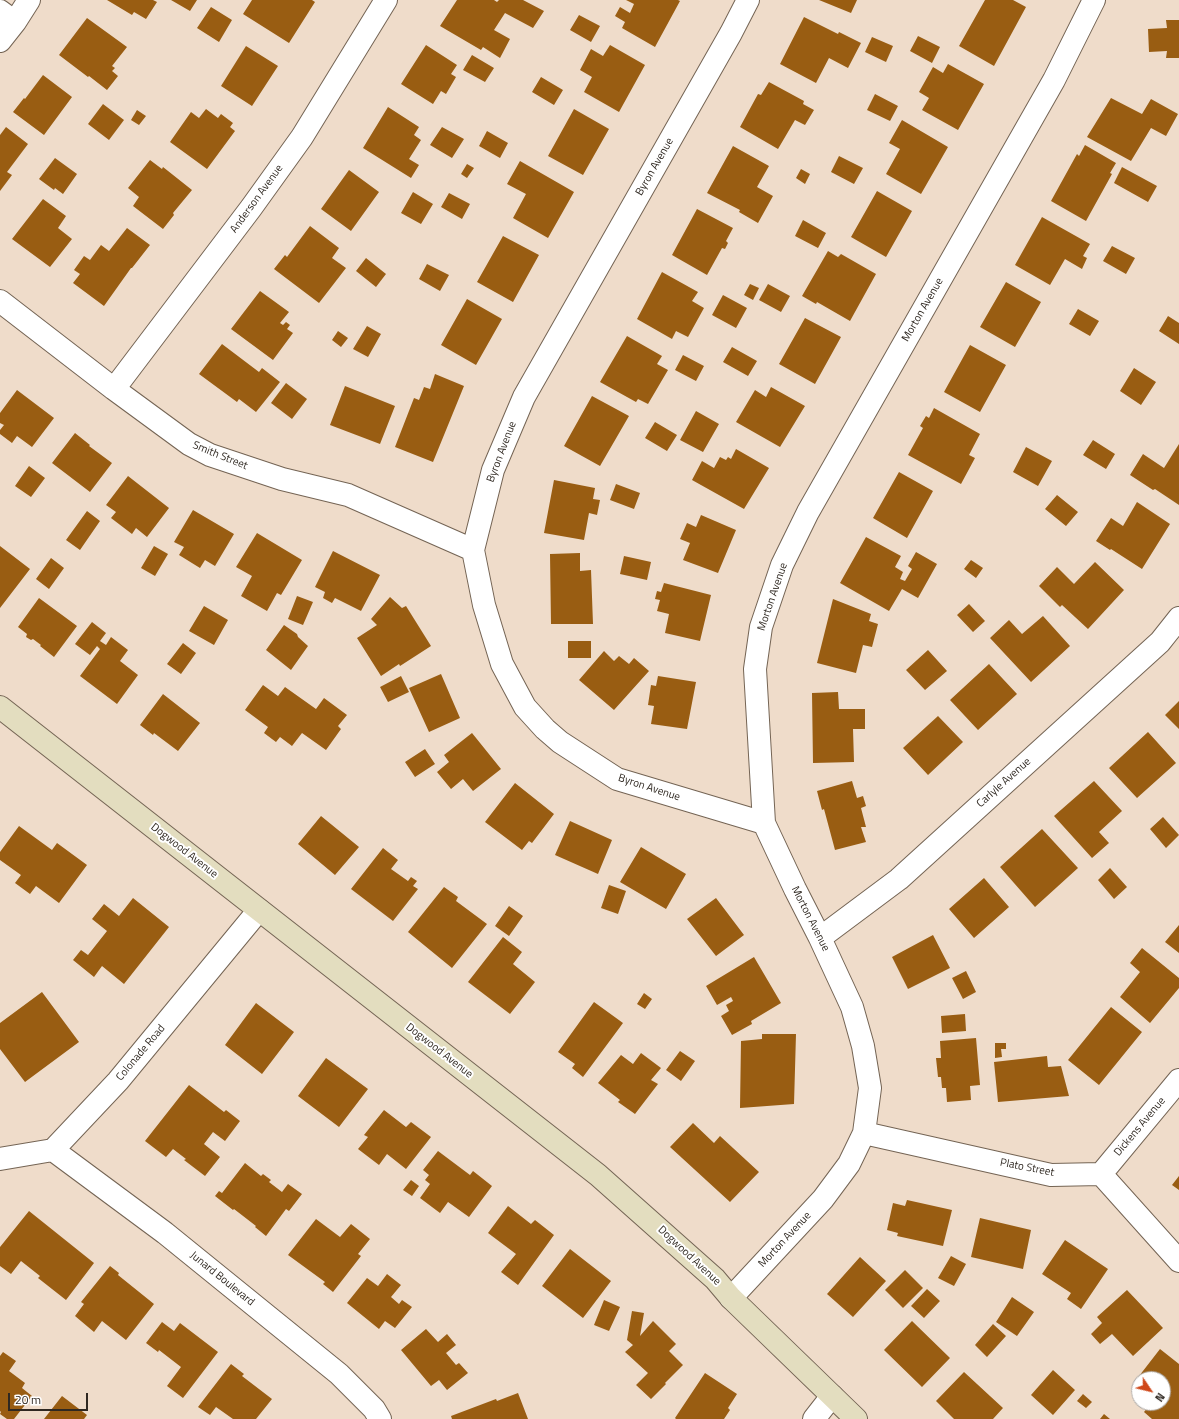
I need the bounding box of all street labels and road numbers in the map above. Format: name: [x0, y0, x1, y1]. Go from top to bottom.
street label: Byron Avenue: [633, 136, 677, 198]
street label: Anderson Avenue: [228, 162, 286, 236]
street label: Morton Avenue: [899, 276, 947, 344]
street label: Byron Avenue: [484, 420, 520, 484]
street label: Smith Street: [191, 439, 249, 473]
street label: Morton Avenue: [755, 561, 791, 633]
street label: Carlyle Avenue: [974, 755, 1034, 811]
street label: Byron Avenue: [616, 772, 682, 804]
street label: Dogwood Avenue: [148, 821, 220, 881]
street label: Morton Avenue: [788, 884, 832, 954]
street label: Dogwood Avenue: [403, 1021, 475, 1081]
street label: Colonade Road: [114, 1022, 168, 1084]
street label: Dickens Avenue: [1112, 1095, 1168, 1159]
street label: Plato Street: [999, 1156, 1055, 1180]
street label: Morton Avenue: [756, 1209, 814, 1271]
street label: Dogwood Avenue: [655, 1224, 723, 1288]
street label: Junard Boulevard: [187, 1249, 257, 1309]

